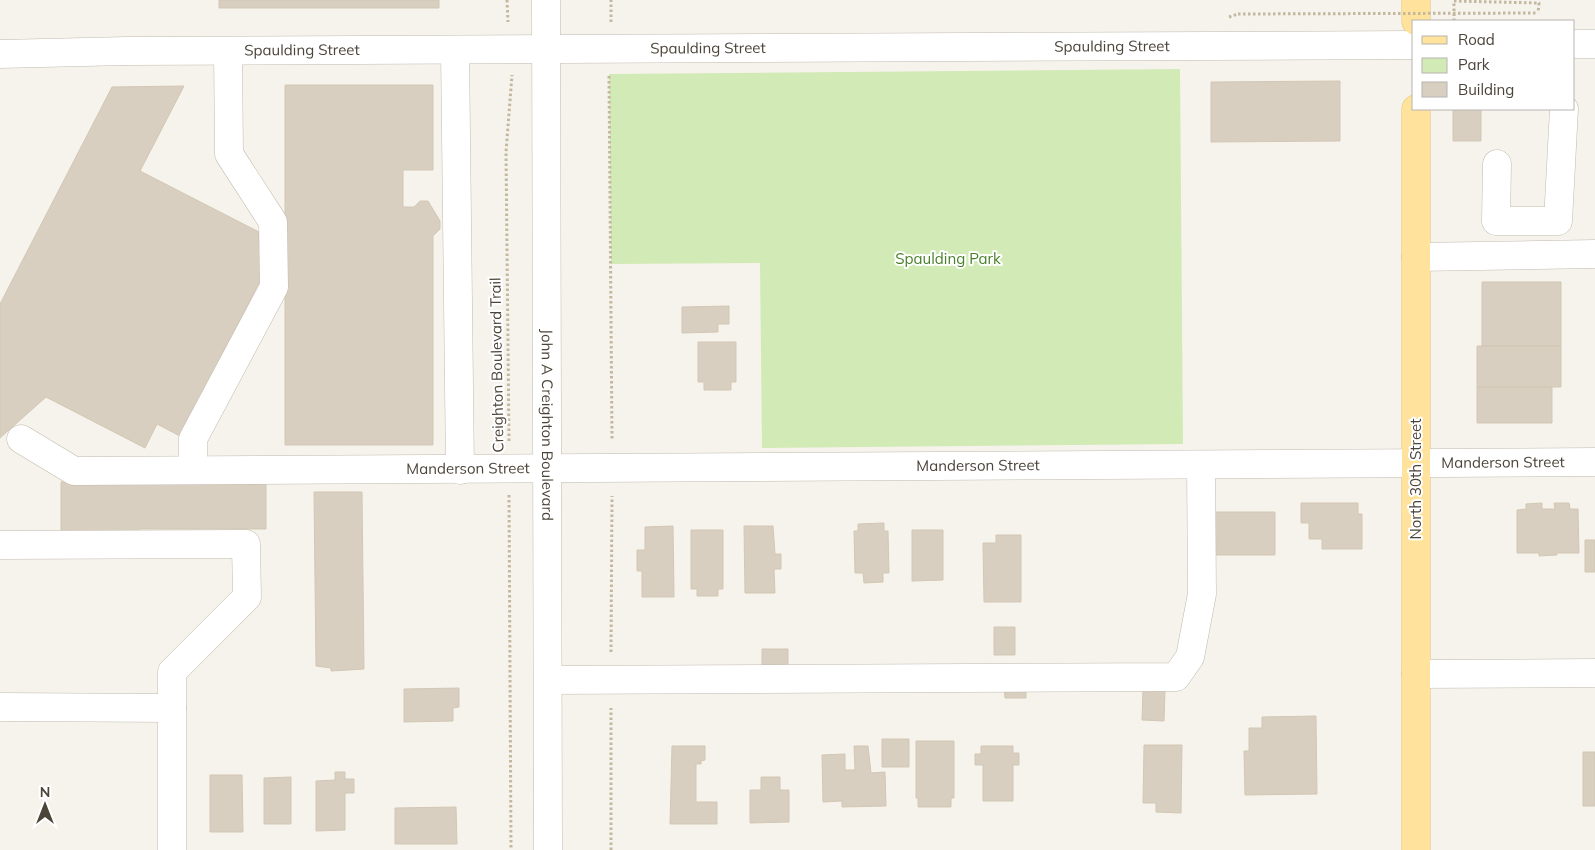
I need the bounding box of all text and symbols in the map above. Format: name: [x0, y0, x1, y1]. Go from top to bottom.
legend: [1412, 20, 1575, 110]
text: Road: [1458, 30, 1495, 49]
street label: Spaulding Street: [1054, 36, 1170, 56]
street label: Spaulding Street: [650, 38, 766, 58]
street label: Spaulding Street: [244, 40, 360, 59]
text: Park: [1458, 55, 1490, 74]
text: Building: [1458, 80, 1514, 99]
park label: Spaulding Park: [895, 249, 1001, 268]
street label: Creighton Boulevard Trail: [485, 277, 508, 453]
street label: John A Creighton Boulevard: [538, 329, 557, 521]
street label: North 30th Street: [1406, 418, 1425, 540]
street label: Manderson Street: [1441, 452, 1565, 472]
street label: Manderson Street: [916, 455, 1040, 475]
street label: Manderson Street: [406, 458, 530, 478]
north arrow: [20, 780, 70, 830]
text: N: [40, 783, 50, 801]

